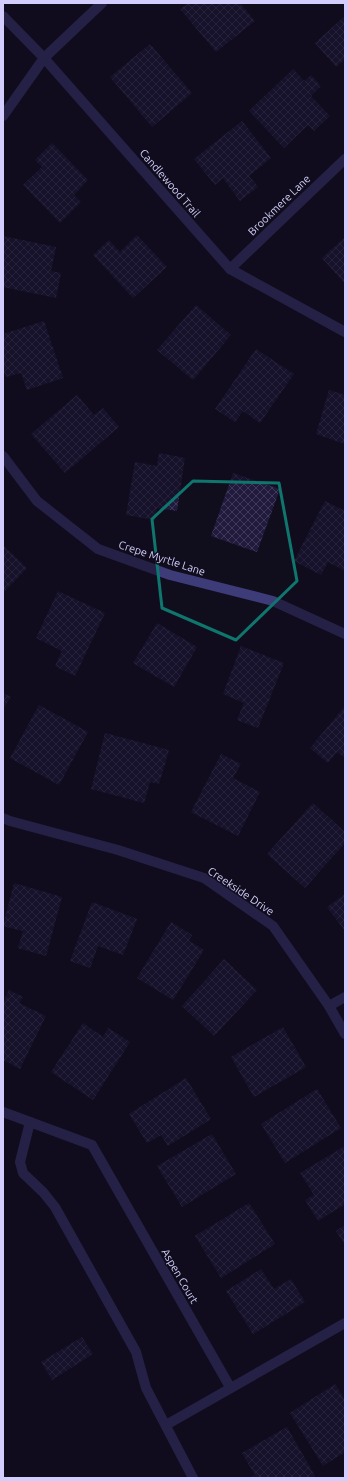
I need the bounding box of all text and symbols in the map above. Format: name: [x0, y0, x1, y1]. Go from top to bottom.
street label: Candlewood Trail: [137, 147, 203, 219]
street label: Brookmere Lane: [246, 172, 312, 238]
street label: Crepe Myrtle Lane: [117, 538, 207, 578]
street label: Creekside Drive: [206, 864, 276, 918]
street label: Aspen Court: [159, 1246, 201, 1306]

